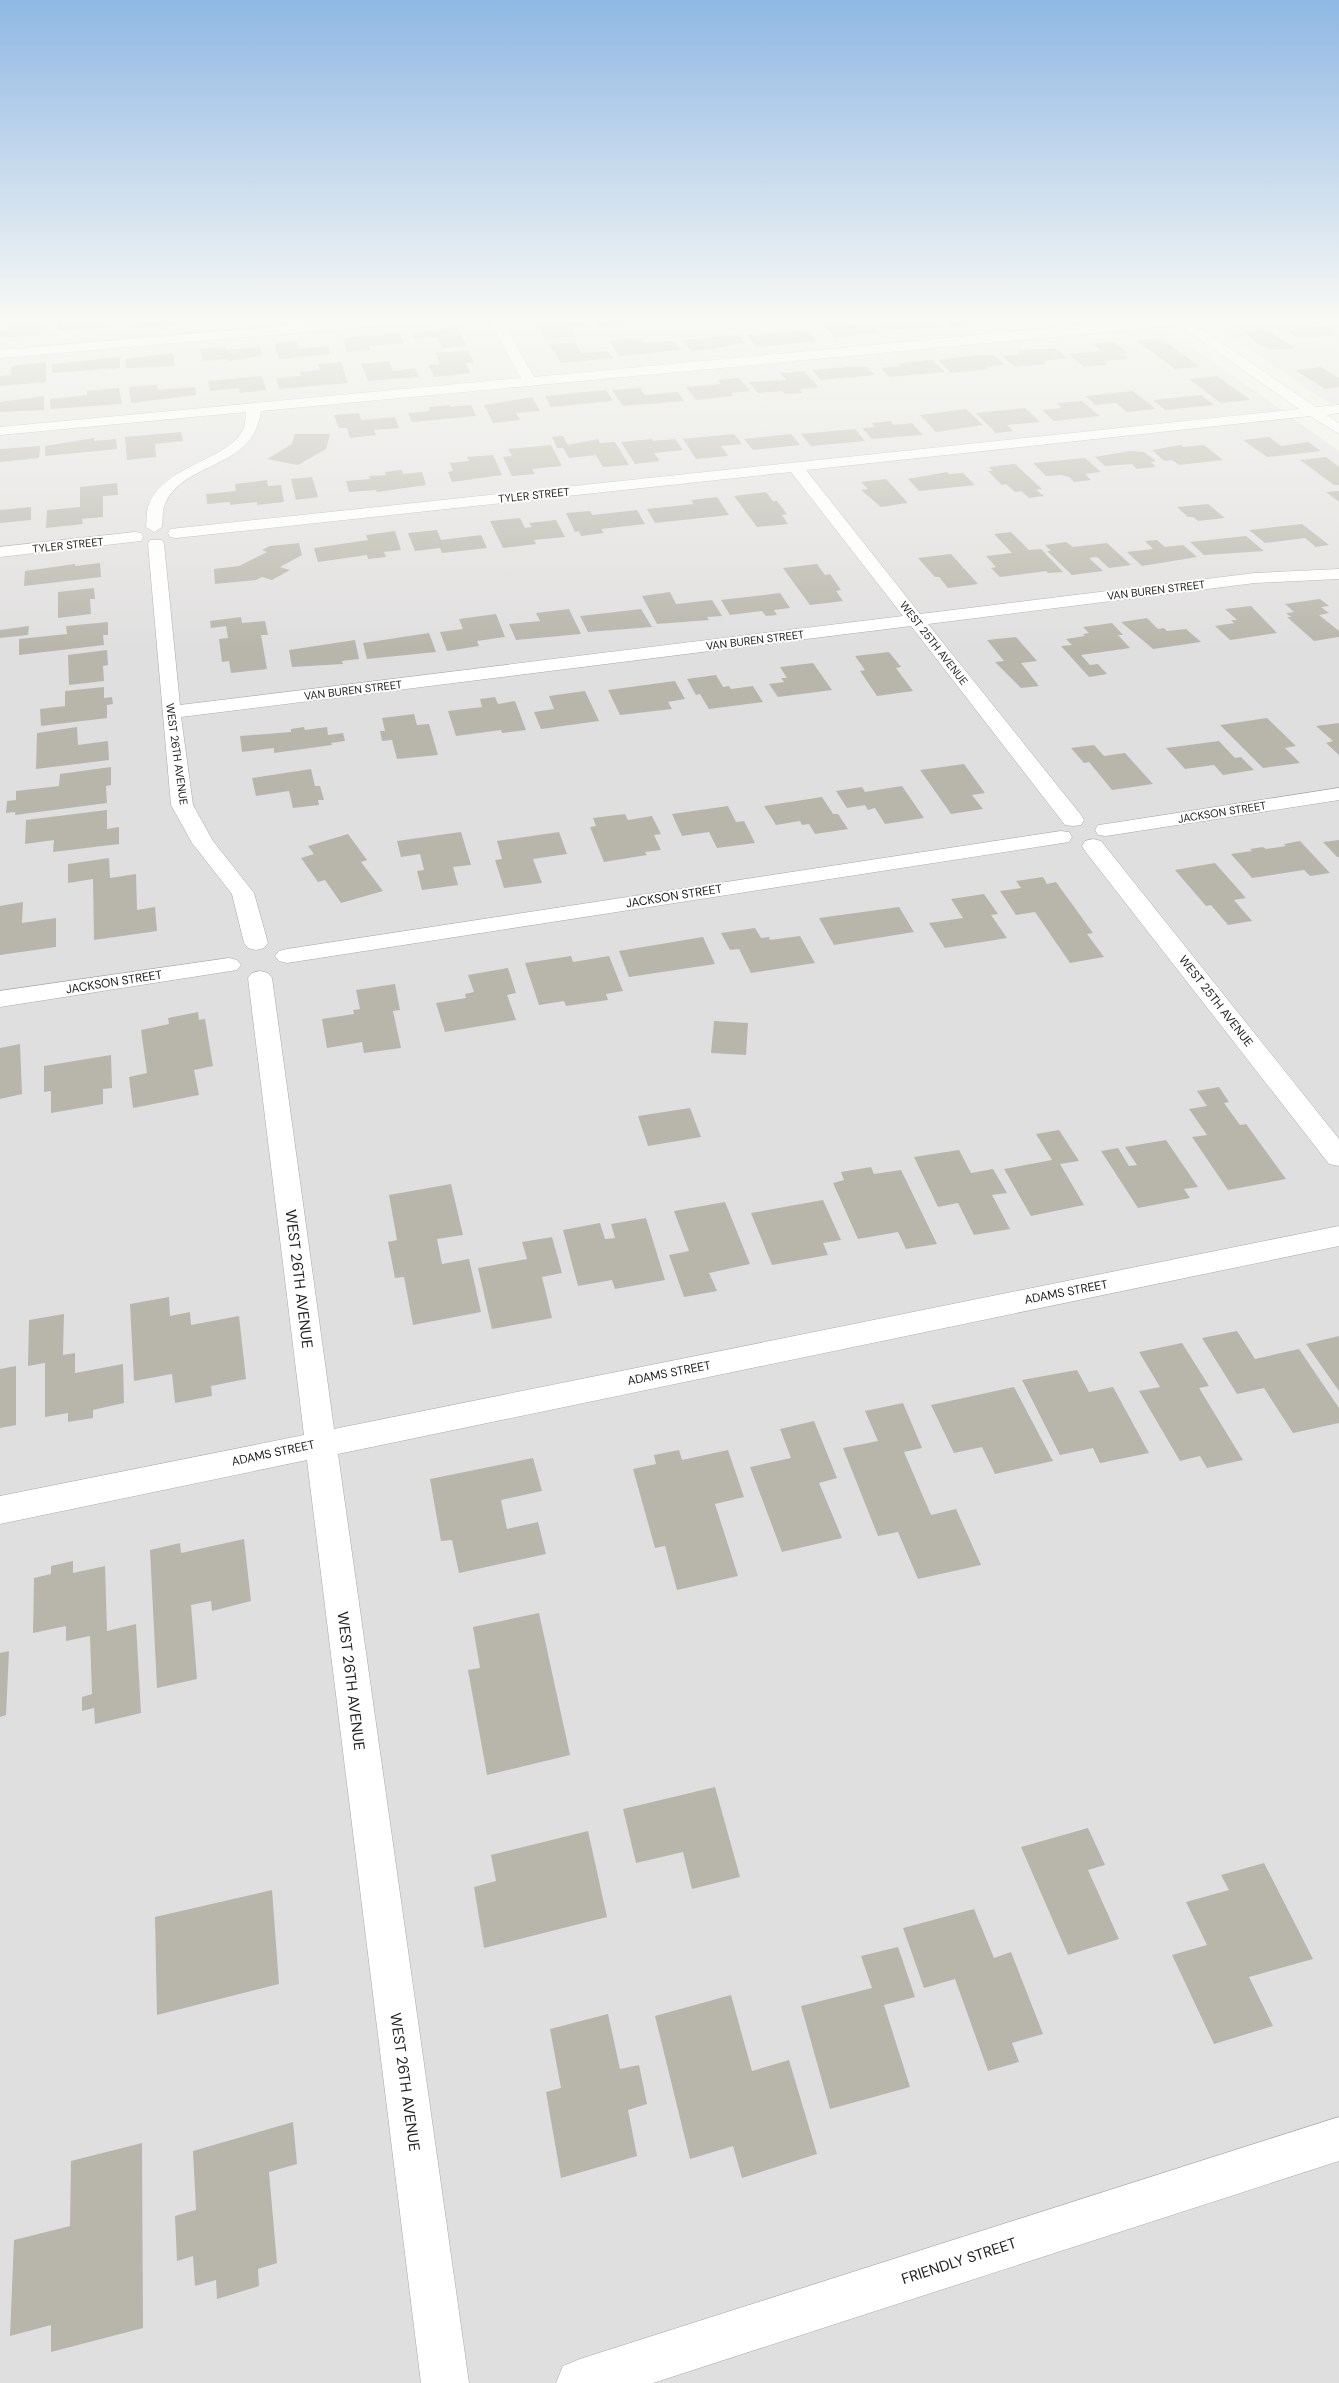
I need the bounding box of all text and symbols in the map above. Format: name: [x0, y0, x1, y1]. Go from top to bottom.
street label: TYLER STREET: [498, 484, 570, 506]
street label: TYLER STREET: [32, 534, 104, 556]
street label: VAN BUREN STREET: [1106, 577, 1206, 603]
street label: WEST 25TH AVENUE: [897, 598, 971, 688]
street label: VAN BUREN STREET: [705, 627, 805, 653]
street label: VAN BUREN STREET: [303, 677, 403, 703]
street label: WEST 26TH AVENUE: [163, 702, 191, 806]
street label: JACKSON STREET: [1177, 798, 1267, 826]
street label: JACKSON STREET: [625, 880, 724, 912]
street label: WEST 25TH AVENUE: [1175, 952, 1257, 1050]
street label: JACKSON STREET: [65, 966, 164, 998]
street label: WEST 26TH AVENUE: [281, 1208, 317, 1350]
street label: ADAMS STREET: [1023, 1276, 1109, 1308]
street label: ADAMS STREET: [626, 1357, 712, 1389]
street label: ADAMS STREET: [230, 1436, 316, 1470]
street label: WEST 26TH AVENUE: [333, 1610, 369, 1752]
street label: WEST 26TH AVENUE: [385, 2011, 425, 2153]
street label: FRIENDLY STREET: [899, 2233, 1019, 2289]

